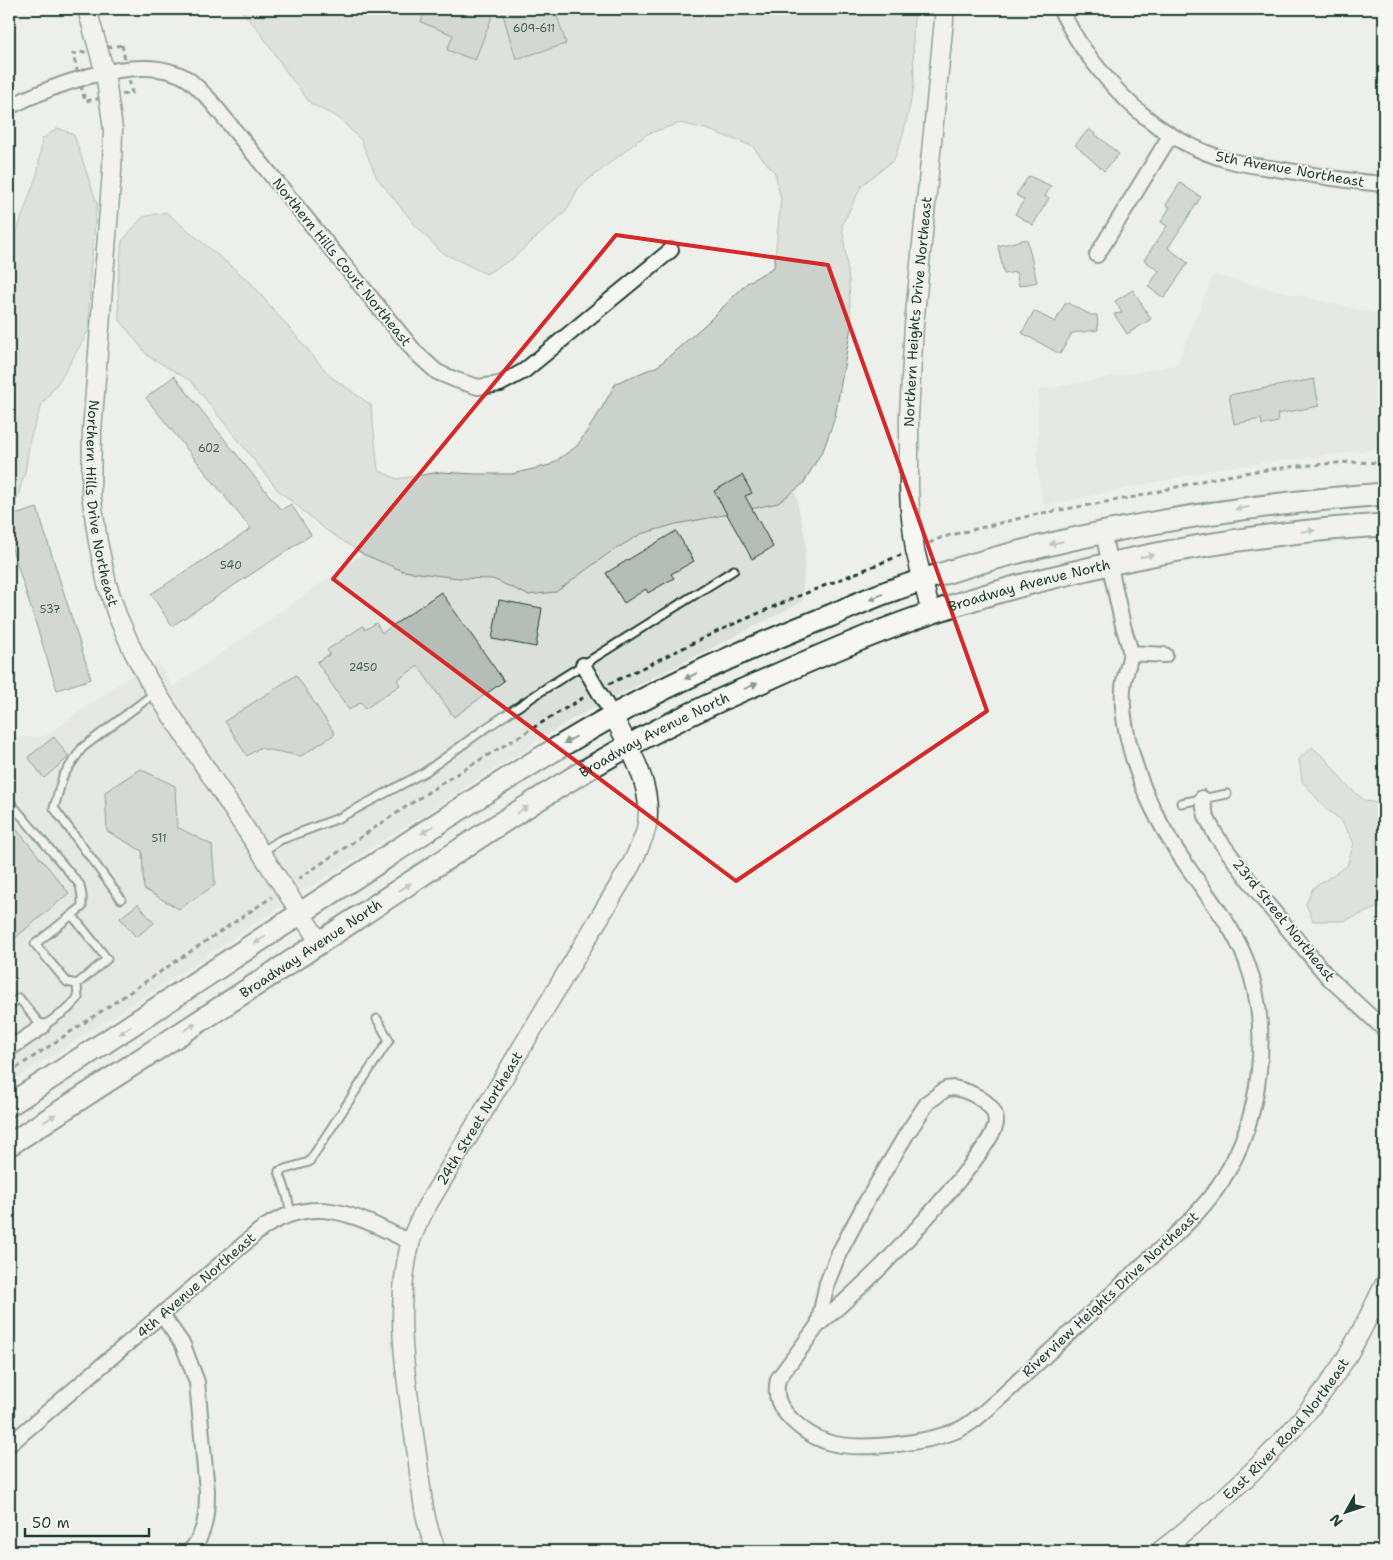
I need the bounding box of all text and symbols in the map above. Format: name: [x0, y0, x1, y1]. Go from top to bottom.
house number: 609-611: [513, 21, 555, 36]
street label: 5th Avenue Northeast: [1214, 147, 1366, 191]
street label: Northern Hills Court Northeast: [269, 174, 415, 350]
street label: Northern Heights Drive Northeast: [900, 196, 936, 427]
street label: Northern Hills Drive Northeast: [82, 399, 123, 609]
house number: 602: [198, 441, 220, 456]
one-way arrow: [1233, 504, 1249, 512]
one-way arrow: [1300, 527, 1316, 535]
one-way arrow: [1048, 539, 1063, 547]
one-way arrow: [1140, 552, 1155, 560]
street label: Broadway Avenue North: [946, 555, 1112, 615]
house number: 540: [220, 558, 242, 573]
one-way arrow: [869, 593, 883, 601]
house number: 537: [40, 602, 61, 617]
house number: 2450: [349, 660, 377, 675]
one-way arrow: [684, 672, 698, 680]
one-way arrow: [744, 682, 758, 690]
street label: Broadway Avenue North: [576, 688, 732, 781]
one-way arrow: [564, 736, 577, 745]
one-way arrow: [516, 806, 529, 815]
one-way arrow: [420, 826, 434, 835]
house number: 511: [151, 831, 167, 846]
street label: 23rd Street Northeast: [1229, 855, 1339, 985]
one-way arrow: [398, 882, 411, 892]
street label: Broadway Avenue North: [236, 895, 385, 1002]
one-way arrow: [254, 935, 267, 945]
one-way arrow: [184, 1023, 197, 1032]
one-way arrow: [118, 1025, 132, 1035]
street label: 24th Street Northeast: [432, 1048, 526, 1188]
one-way arrow: [43, 1114, 56, 1123]
street label: Riverview Heights Drive Northeast: [1018, 1207, 1202, 1381]
street label: 4th Avenue Northeast: [133, 1228, 259, 1342]
street label: East River Road Northeast: [1219, 1355, 1353, 1504]
north arrow: [1320, 1488, 1370, 1538]
scale bar: [25, 1505, 149, 1537]
text: N: [1326, 1510, 1347, 1530]
text: 50 m: [32, 1513, 70, 1533]

